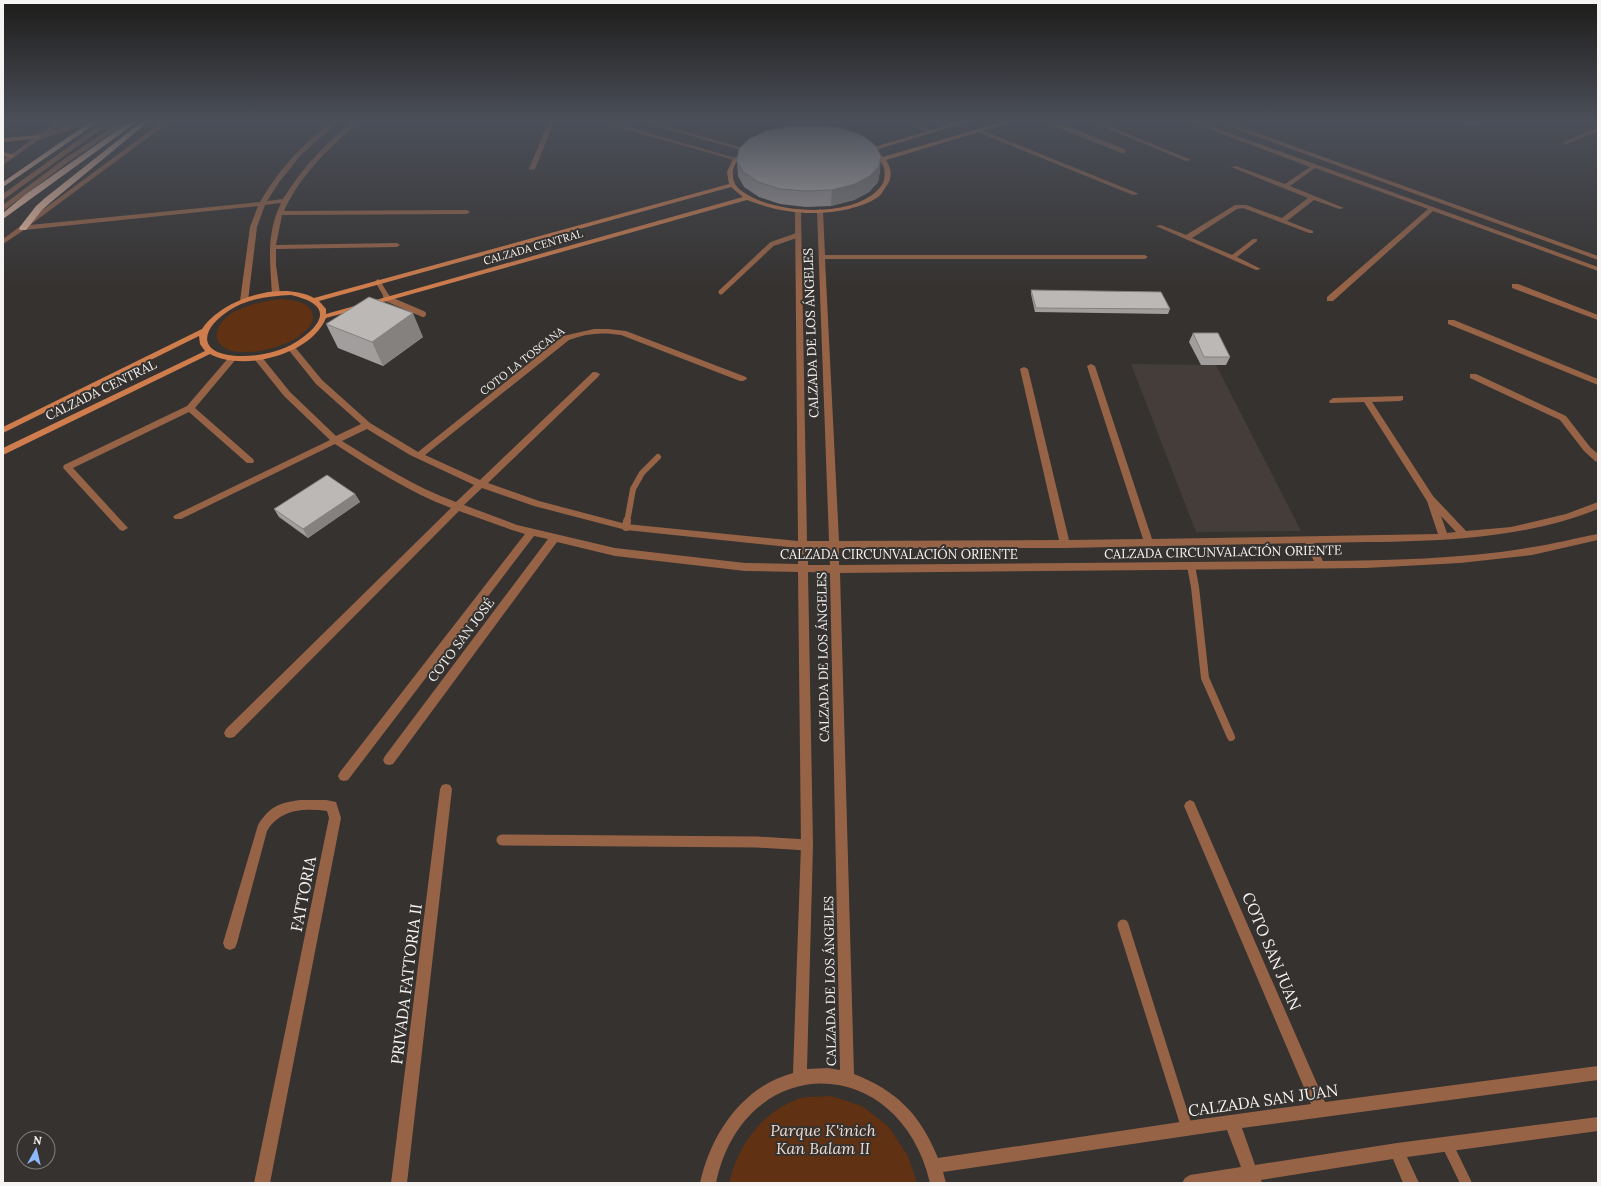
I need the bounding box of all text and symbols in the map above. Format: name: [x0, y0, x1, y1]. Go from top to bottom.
street label: CALZADA CENTRAL: [482, 226, 585, 268]
street label: CALZADA DE LOS ÁNGELES: [800, 248, 822, 418]
street label: COTO LA TOSCANA: [477, 323, 568, 398]
street label: CALZADA CENTRAL: [43, 356, 160, 424]
street label: CALZADA CIRCUNVALACIÓN ORIENTE: [1104, 541, 1342, 563]
street label: CALZADA CIRCUNVALACIÓN ORIENTE: [780, 546, 1018, 563]
street label: CALZADA DE LOS ÁNGELES: [813, 572, 833, 742]
street label: COTO SAN JOSÉ: [424, 595, 498, 685]
street label: FATTORIA: [286, 854, 320, 933]
street label: COTO SAN JUAN: [1238, 889, 1306, 1013]
street label: CALZADA DE LOS ÁNGELES: [820, 896, 840, 1066]
street label: PRIVADA FATTORIA II: [386, 902, 426, 1066]
street label: CALZADA SAN JUAN: [1187, 1080, 1339, 1120]
park label: Parque K'inich Kan Balam II: [770, 1120, 876, 1158]
north arrow: [16, 1130, 56, 1170]
text: N: [32, 1133, 43, 1148]

